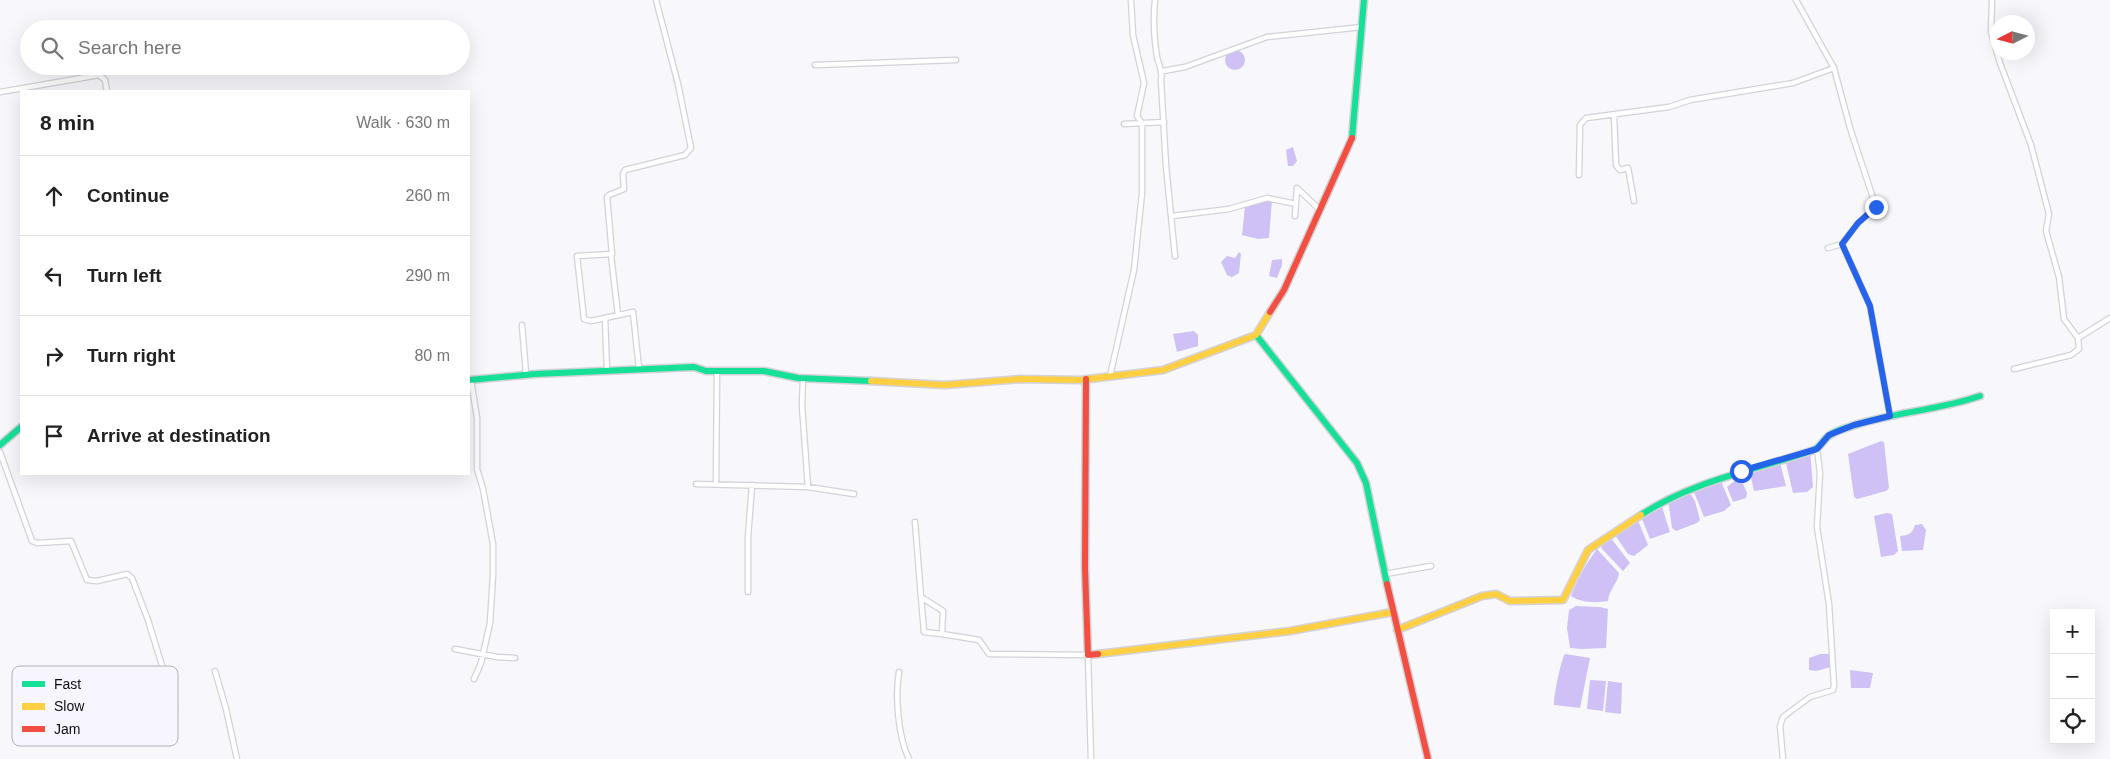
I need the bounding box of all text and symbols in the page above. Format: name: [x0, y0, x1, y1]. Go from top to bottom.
north arrow: [1990, 15, 2035, 60]
search box: [20, 20, 470, 75]
icon: search: [38, 34, 66, 62]
text: Search here: [78, 37, 182, 58]
text: 8 min: [40, 111, 95, 134]
text: Walk · 630 m: [356, 114, 450, 131]
icon: ahead: [40, 182, 68, 210]
text: Continue: [87, 185, 169, 206]
text: 260 m: [406, 187, 450, 204]
route end: [1865, 196, 1888, 219]
icon: left: [40, 262, 68, 290]
text: Turn left: [87, 265, 162, 286]
text: 290 m: [406, 267, 450, 284]
icon: right: [40, 342, 68, 370]
text: Turn right: [87, 345, 175, 366]
text: 80 m: [414, 347, 450, 364]
icon: arrive: [40, 422, 68, 450]
text: Arrive at destination: [87, 425, 271, 446]
route start: [1730, 460, 1753, 483]
map controls: [2050, 609, 2095, 744]
button: +: [2050, 609, 2095, 654]
button: −: [2050, 654, 2095, 699]
legend: [12, 666, 178, 746]
text: Fast: [54, 676, 81, 692]
text: Slow: [54, 698, 85, 714]
button: locate: [2050, 699, 2095, 744]
text: Jam: [54, 721, 80, 737]

